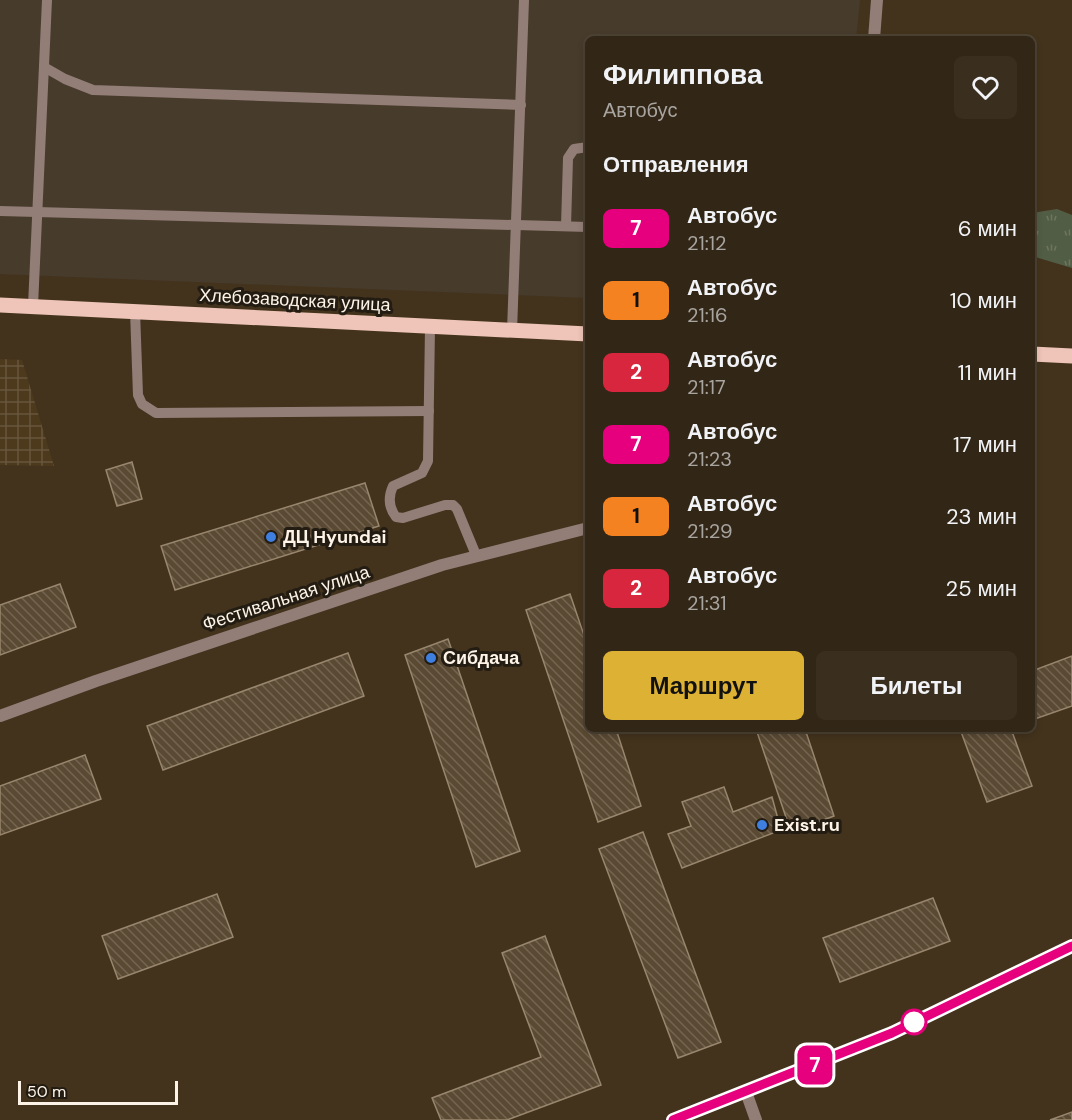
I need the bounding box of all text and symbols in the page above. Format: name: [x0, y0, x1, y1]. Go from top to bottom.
text: Филиппова: [603, 56, 762, 93]
button: heart: [954, 56, 1017, 119]
text: Автобус: [603, 97, 677, 123]
text: Отправления: [603, 150, 749, 179]
text: Автобус: [687, 201, 777, 230]
text: 7: [630, 214, 642, 242]
text: 6 мин: [958, 214, 1017, 243]
text: 21:12: [687, 230, 727, 256]
text: Автобус: [687, 273, 777, 302]
street label: Хлебозаводская улица: [199, 283, 392, 317]
text: 1: [632, 286, 640, 314]
text: 10 мин: [950, 286, 1017, 315]
text: 21:16: [687, 302, 728, 328]
text: Автобус: [687, 345, 777, 374]
text: 2: [630, 358, 642, 386]
text: 11 мин: [958, 358, 1017, 387]
text: 21:17: [687, 374, 726, 400]
text: Автобус: [687, 417, 777, 446]
text: 7: [630, 430, 642, 458]
text: 17 мин: [953, 430, 1017, 459]
text: 21:23: [687, 446, 732, 472]
text: Автобус: [687, 489, 777, 518]
text: 1: [632, 502, 640, 530]
text: 23 мин: [946, 502, 1017, 531]
text: 21:29: [687, 518, 733, 544]
place label: ДЦ Hyundai: [283, 525, 386, 549]
marker: ДЦ Hyundai: [264, 530, 278, 544]
street label: Фестивальная улица: [199, 559, 373, 636]
text: Автобус: [687, 561, 777, 590]
text: 2: [630, 574, 642, 602]
text: 25 мин: [945, 574, 1017, 603]
text: 21:31: [687, 590, 727, 616]
place label: Сибдача: [443, 646, 520, 670]
marker: Сибдача: [424, 651, 438, 665]
button: Маршрут: [603, 651, 804, 720]
button: Билеты: [816, 651, 1017, 720]
place label: Exist.ru: [774, 813, 840, 837]
marker: Exist.ru: [755, 818, 769, 832]
unlabelled marker: [901, 1009, 927, 1035]
line badge: 7: [796, 1046, 834, 1084]
text: 7: [809, 1051, 821, 1079]
scale bar: [18, 1078, 178, 1106]
text: 50 m: [27, 1081, 66, 1102]

